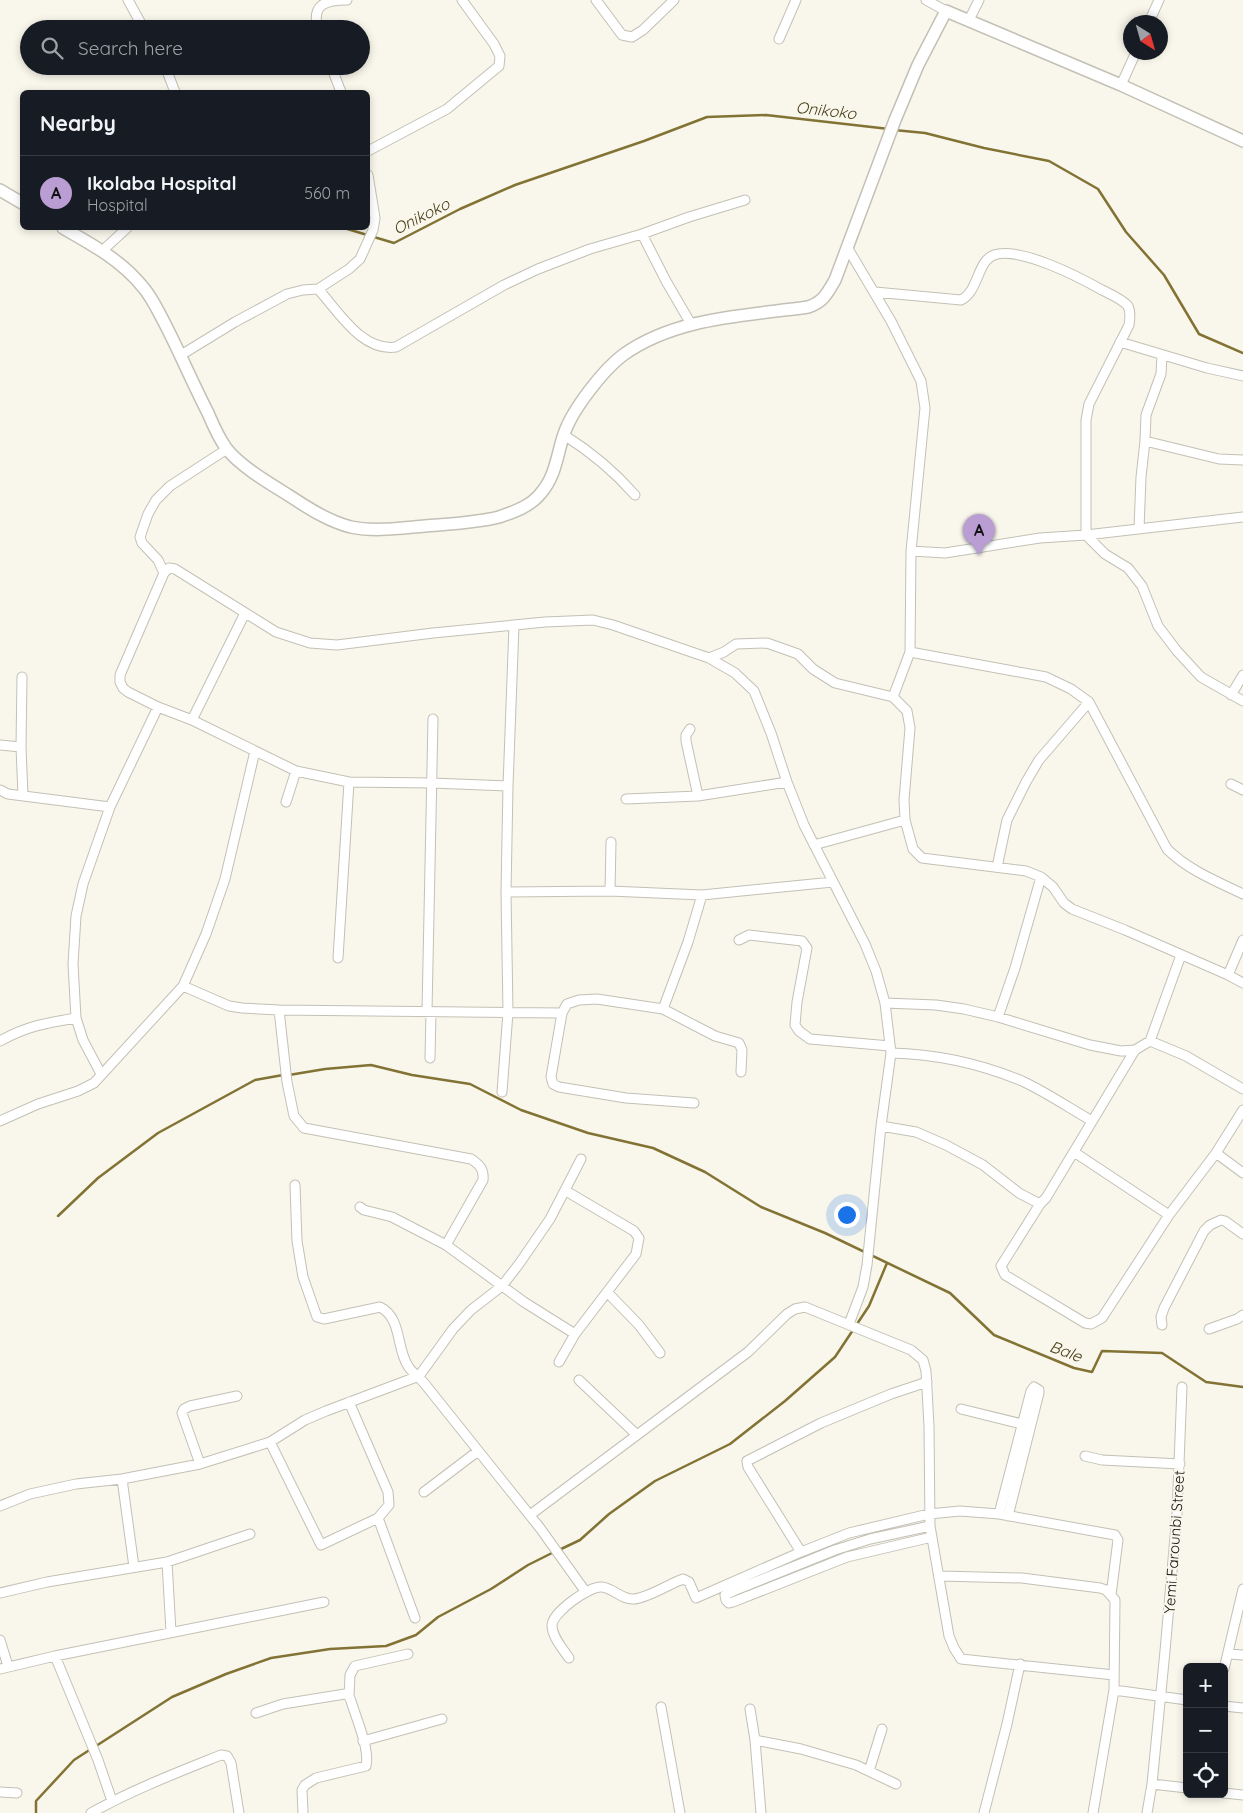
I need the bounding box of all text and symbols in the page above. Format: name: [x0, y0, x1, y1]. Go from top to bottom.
north arrow: [1123, 15, 1168, 60]
search box: [20, 20, 370, 75]
icon: search: [38, 34, 66, 62]
text: Search here: [78, 36, 183, 60]
water label: Onikoko: [795, 97, 859, 123]
text: Nearby: [40, 110, 116, 136]
text: Ikolaba Hospital: [87, 171, 237, 195]
text: A: [51, 183, 61, 203]
text: 560 m: [304, 183, 350, 203]
water label: Onikoko: [389, 193, 454, 239]
text: Hospital: [87, 195, 148, 215]
pin: A: [963, 514, 995, 555]
your location: [834, 1202, 860, 1228]
water label: Bale: [1047, 1336, 1086, 1366]
street label: Yemi Farounbi Street: [1160, 1470, 1188, 1614]
map controls: [1183, 1663, 1228, 1798]
button: +: [1183, 1663, 1228, 1708]
button: −: [1183, 1708, 1228, 1753]
button: locate: [1183, 1753, 1228, 1798]

